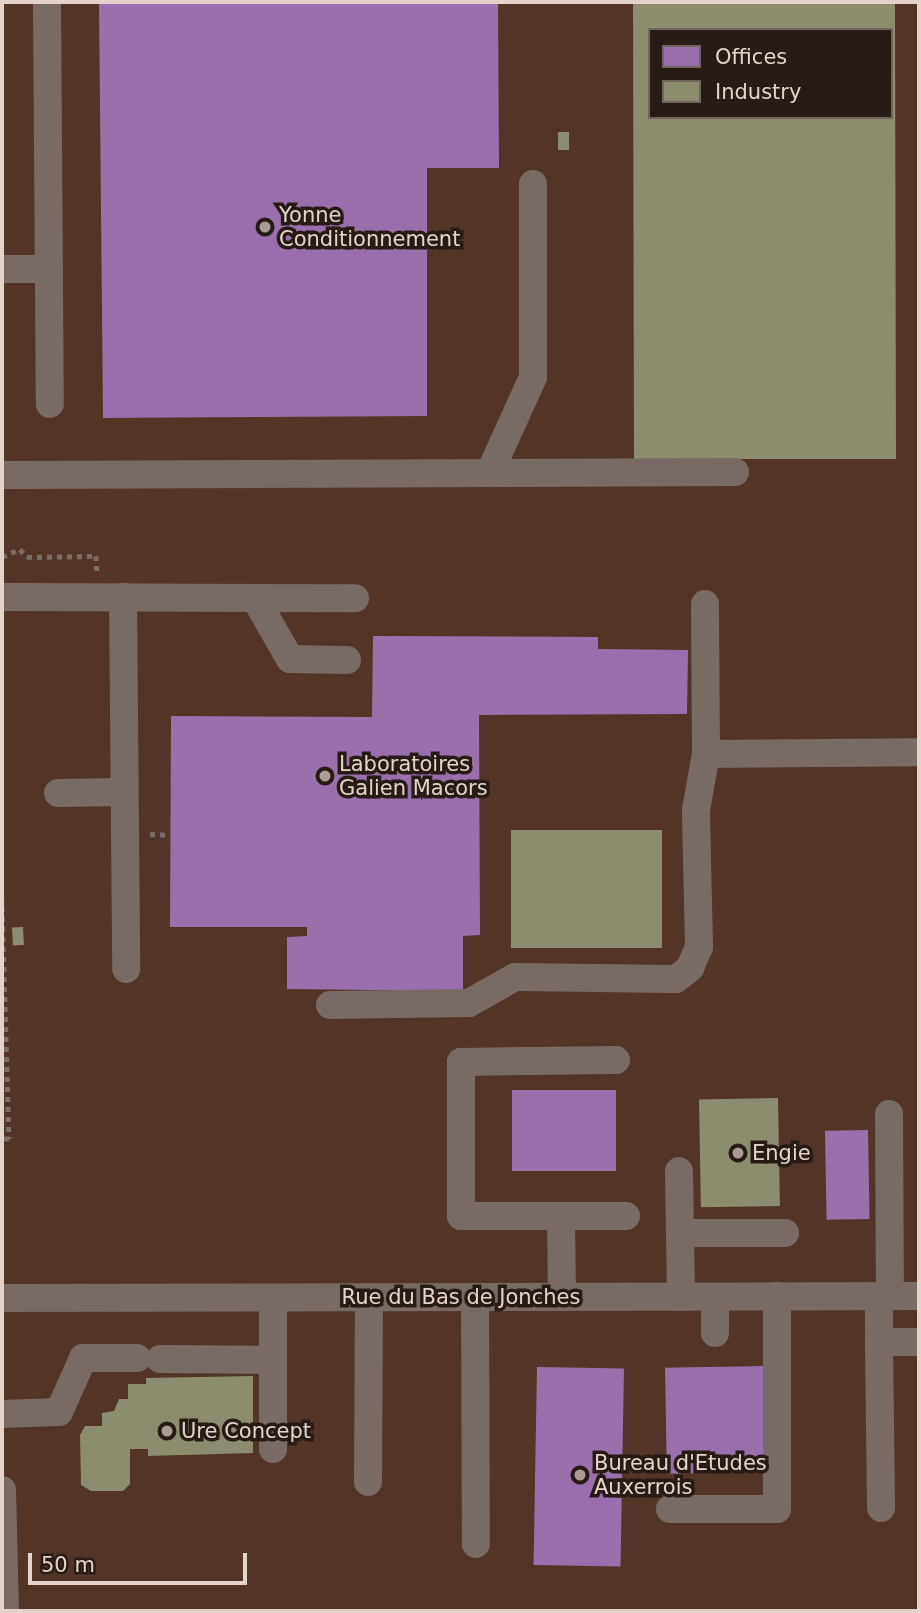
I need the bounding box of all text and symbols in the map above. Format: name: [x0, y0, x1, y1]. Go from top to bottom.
legend: [648, 28, 893, 119]
text: Offices: [715, 45, 787, 69]
text: Industry: [715, 80, 801, 104]
place label: Yonne Conditionnement: [279, 202, 460, 252]
marker: Yonne Conditionnement: [257, 219, 273, 235]
place label: Laboratoires Galien Macors: [339, 751, 488, 801]
marker: Laboratoires Galien Macors: [317, 768, 333, 784]
place label: Engie: [752, 1140, 811, 1166]
marker: Engie: [730, 1145, 746, 1161]
street label: Rue du Bas de Jonches: [342, 1284, 580, 1310]
place label: Ure Concept: [181, 1418, 311, 1444]
marker: Ure Concept: [159, 1423, 175, 1439]
place label: Bureau d'Etudes Auxerrois: [594, 1450, 767, 1500]
marker: Bureau d'Etudes Auxerrois: [572, 1467, 588, 1483]
scale bar: [32, 1540, 250, 1584]
text: 50 m: [41, 1553, 95, 1577]

